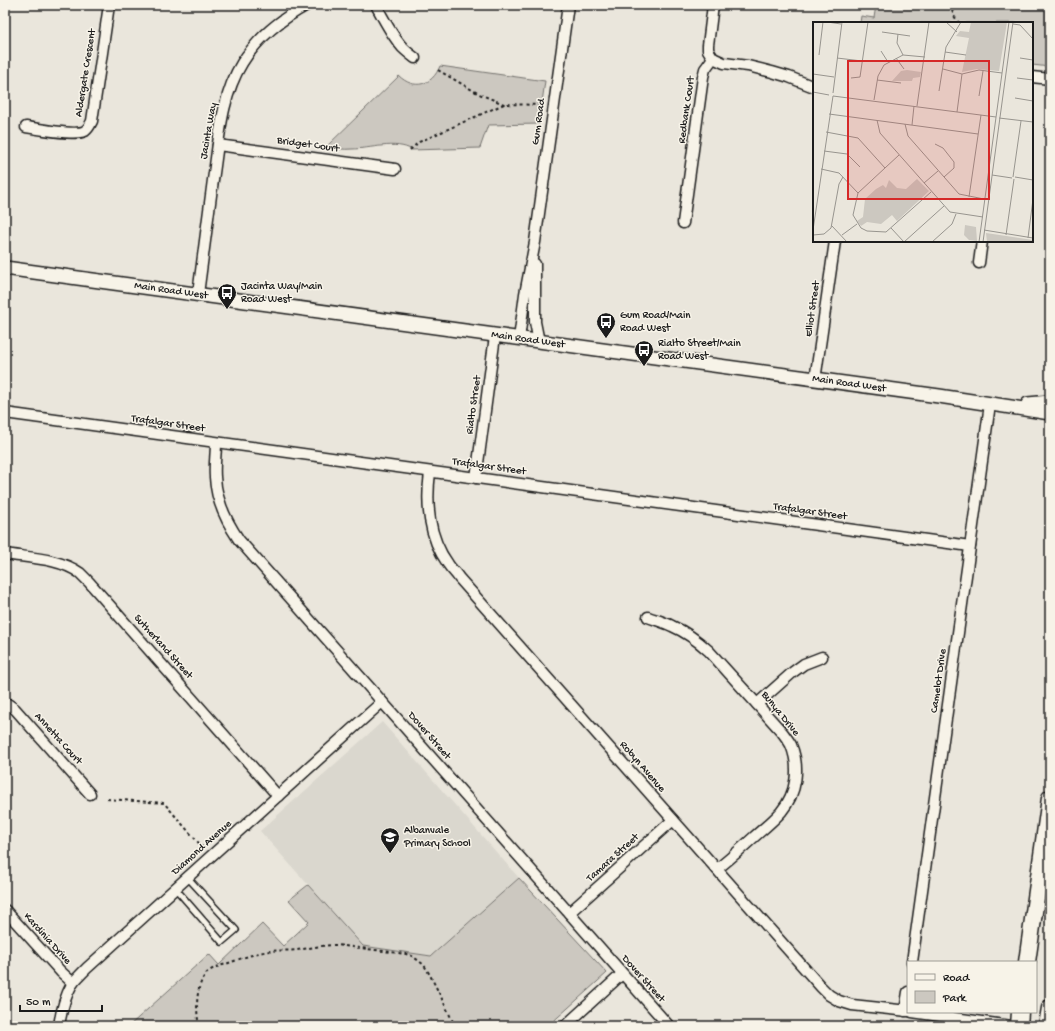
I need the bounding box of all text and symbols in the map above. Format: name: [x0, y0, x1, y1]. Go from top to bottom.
inset map: [813, 22, 1033, 242]
street label: Aldergate Crescent: [73, 27, 99, 118]
street label: Redbank Court: [676, 74, 698, 144]
street label: Gum Road: [530, 97, 548, 146]
street label: Jacinta Way: [198, 101, 220, 160]
street label: Bridget Court: [275, 135, 341, 156]
street label: Elliot Street: [803, 279, 823, 338]
street label: Main Road West: [133, 280, 210, 302]
place label: Jacinta Way/Main Road West: [241, 281, 323, 306]
bus stop icon: Jacinta Way/Main Road West: [216, 282, 238, 310]
place label: Gum Road/Main Road West: [620, 310, 691, 335]
bus stop icon: Gum Road/Main Road West: [595, 311, 617, 339]
street label: Main Road West: [490, 329, 567, 351]
place label: Rialto Street/Main Road West: [658, 338, 742, 363]
bus stop icon: Rialto Street/Main Road West: [633, 339, 655, 367]
street label: Main Road West: [811, 373, 888, 395]
street label: Rialto Street: [464, 374, 484, 435]
street label: Trafalgar Street: [129, 412, 207, 435]
street label: Trafalgar Street: [450, 455, 528, 478]
street label: Trafalgar Street: [771, 500, 849, 523]
street label: Sutherland Street: [131, 612, 196, 683]
street label: Camelot Drive: [929, 648, 949, 714]
street label: Bunya Drive: [758, 688, 802, 739]
street label: Dover Street: [404, 709, 454, 763]
street label: Annetta Court: [32, 711, 85, 768]
street label: Robyn Avenue: [617, 739, 668, 795]
street label: Diamond Avenue: [169, 818, 235, 879]
place label: Albanvale Primary School: [403, 825, 471, 850]
school or university icon: Albanvale Primary School: [379, 826, 401, 854]
street label: Tamara Street: [584, 830, 643, 885]
street label: Kardinia Drive: [21, 911, 73, 967]
street label: Dover Street: [618, 952, 668, 1006]
legend: [907, 961, 1037, 1013]
text: Road: [943, 972, 970, 986]
scale bar: [20, 987, 102, 1013]
text: Park: [942, 992, 968, 1006]
text: 50 m: [26, 996, 51, 1010]

